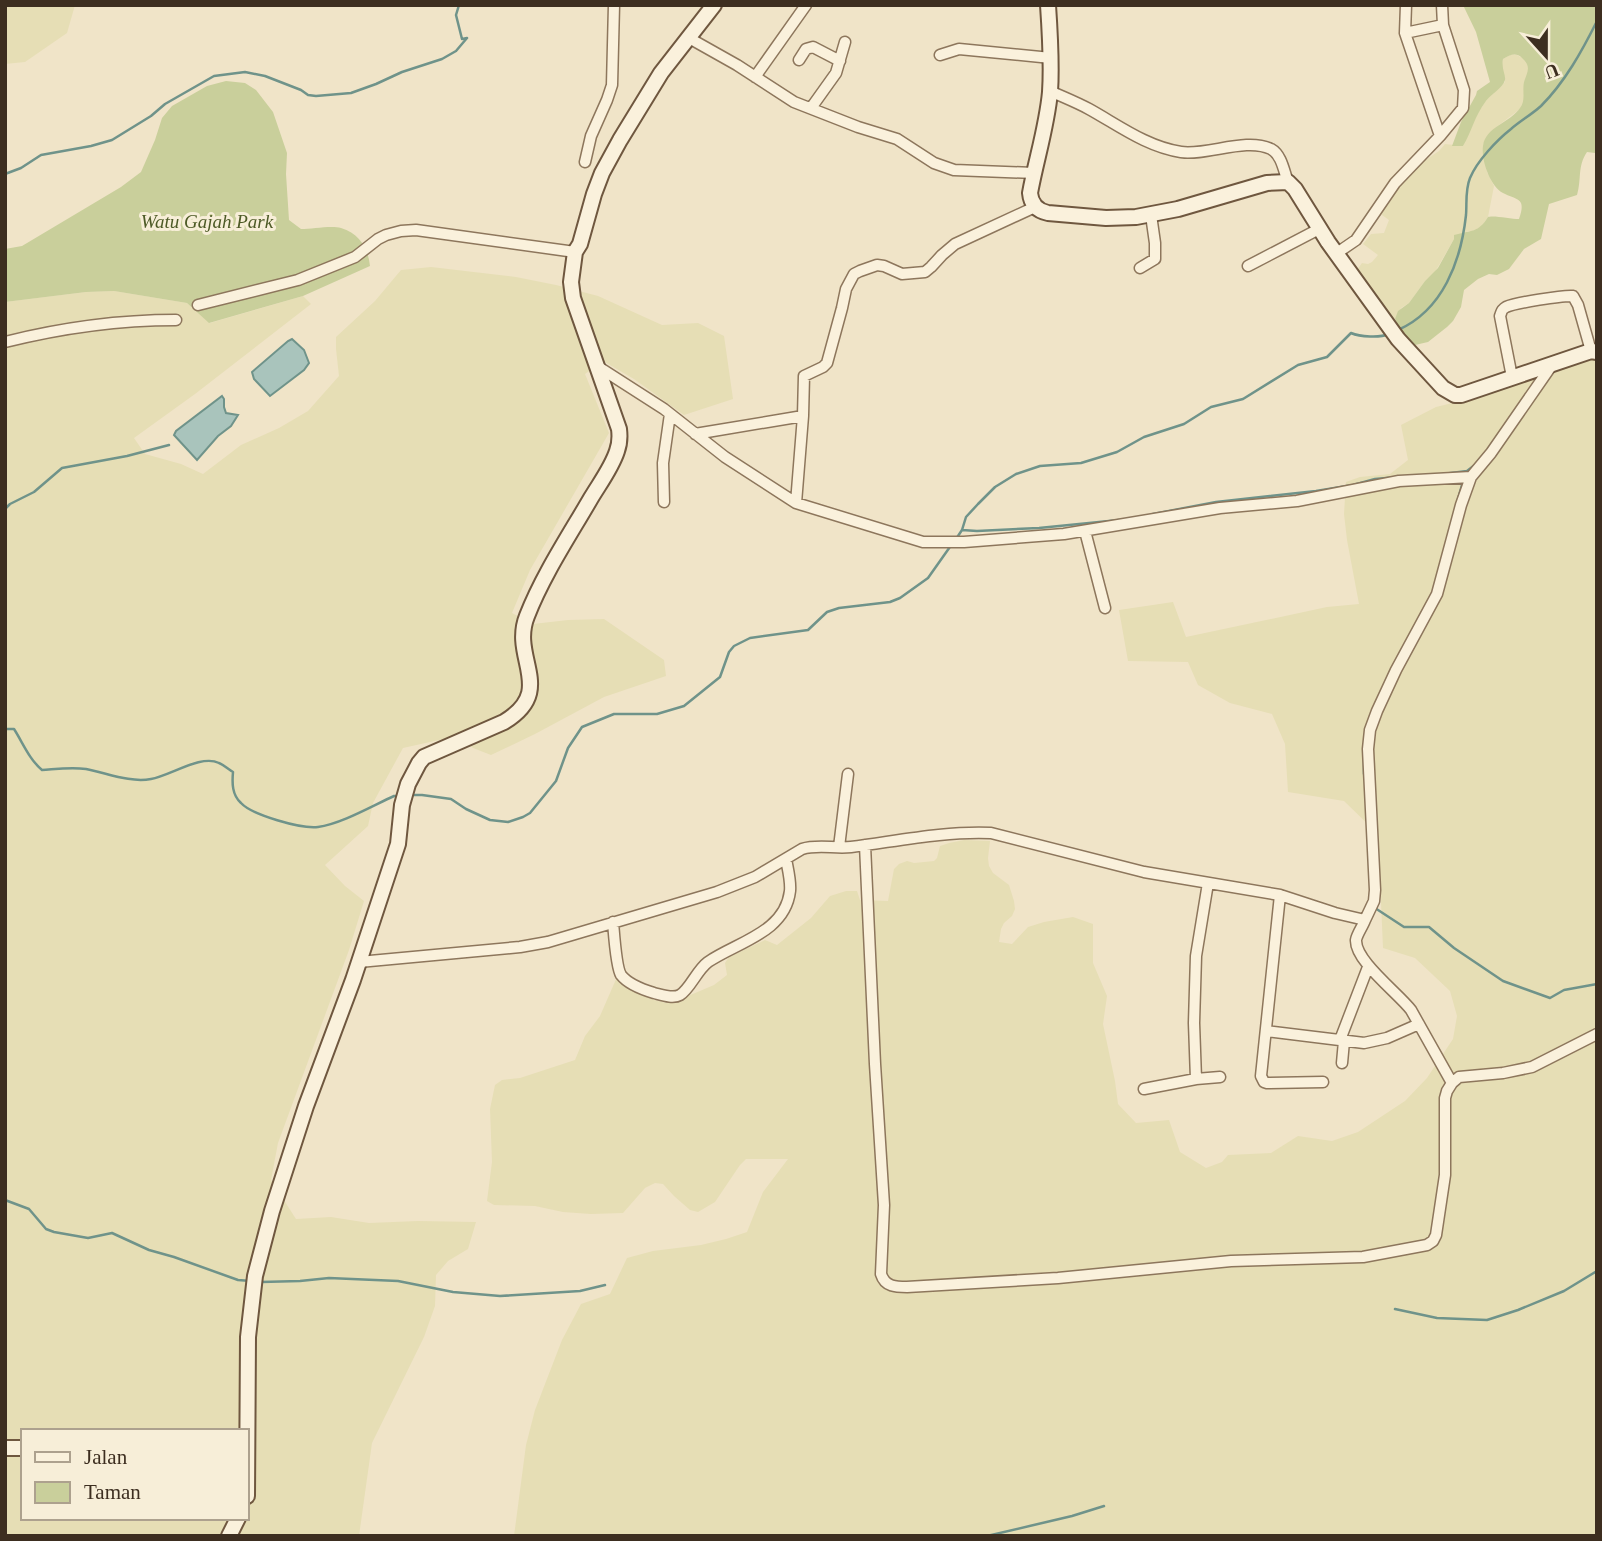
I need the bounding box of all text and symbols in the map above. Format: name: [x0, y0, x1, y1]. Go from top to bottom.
north arrow: [1511, 21, 1581, 91]
text: U: [1541, 59, 1562, 84]
park label: Watu Gajah Park: [141, 211, 274, 232]
legend: [21, 1429, 248, 1520]
text: Jalan: [84, 1445, 128, 1469]
text: Taman: [84, 1480, 141, 1504]

